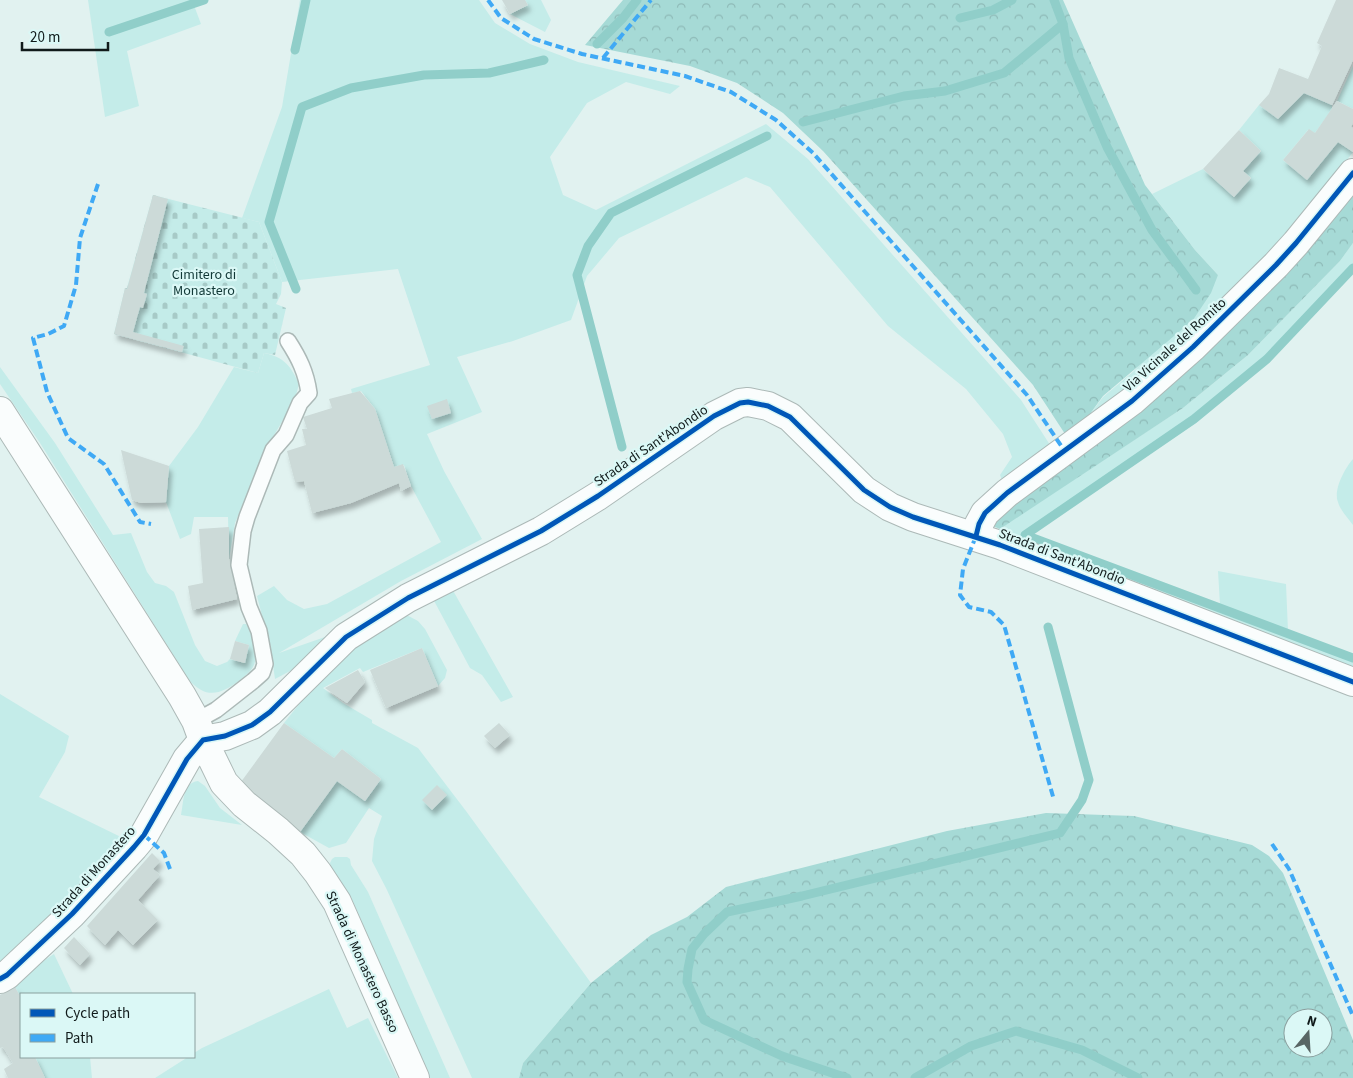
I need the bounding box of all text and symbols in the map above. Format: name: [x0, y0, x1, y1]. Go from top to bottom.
scale bar: [22, 20, 109, 52]
text: 20 m: [30, 27, 60, 48]
park label: Cimitero di Monastero: [172, 265, 236, 301]
street label: Via Vicinale del Romito: [1119, 293, 1231, 397]
street label: Strada di Sant'Abondio: [590, 400, 712, 492]
street label: Strada di Sant'Abondio: [996, 524, 1128, 590]
street label: Strada di Monastero: [47, 822, 141, 922]
street label: Strada di Monastero Basso: [320, 888, 404, 1036]
legend: [20, 993, 195, 1058]
text: Cycle path: [65, 1003, 130, 1024]
north arrow: [1283, 1008, 1333, 1058]
text: N: [1304, 1011, 1319, 1033]
text: Path: [65, 1028, 93, 1049]

